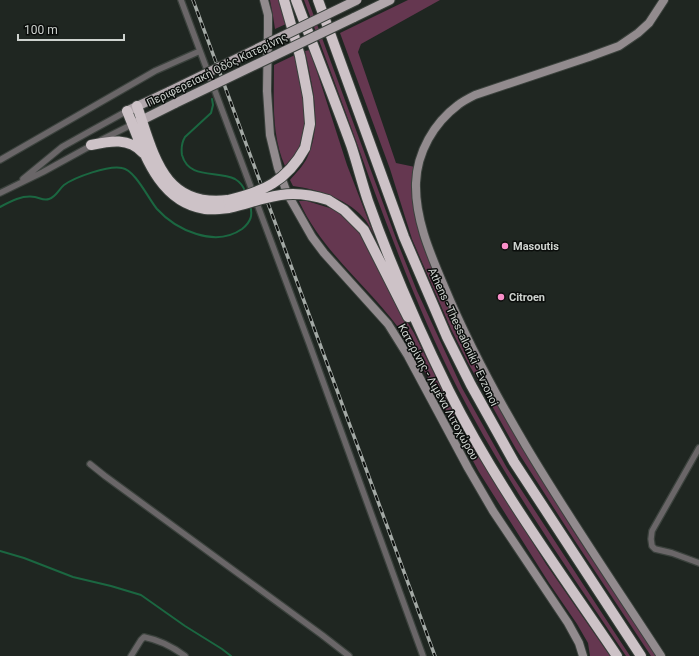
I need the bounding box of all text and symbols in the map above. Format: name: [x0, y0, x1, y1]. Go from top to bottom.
scale bar: [18, 16, 124, 42]
text: 100 m: [24, 23, 58, 37]
street label: Περιφερειακή Οδός Κατερίνης: [145, 30, 289, 110]
place label: Masoutis: [513, 240, 559, 253]
marker: Masoutis: [500, 241, 510, 251]
street label: Athens - Thessaloniki - Evzonoi: [425, 266, 501, 408]
place label: Citroen: [509, 291, 545, 304]
marker: Citroen: [496, 292, 506, 302]
street label: Κατερίνης - Λιμένα Λιτοχώρου: [395, 322, 481, 462]

